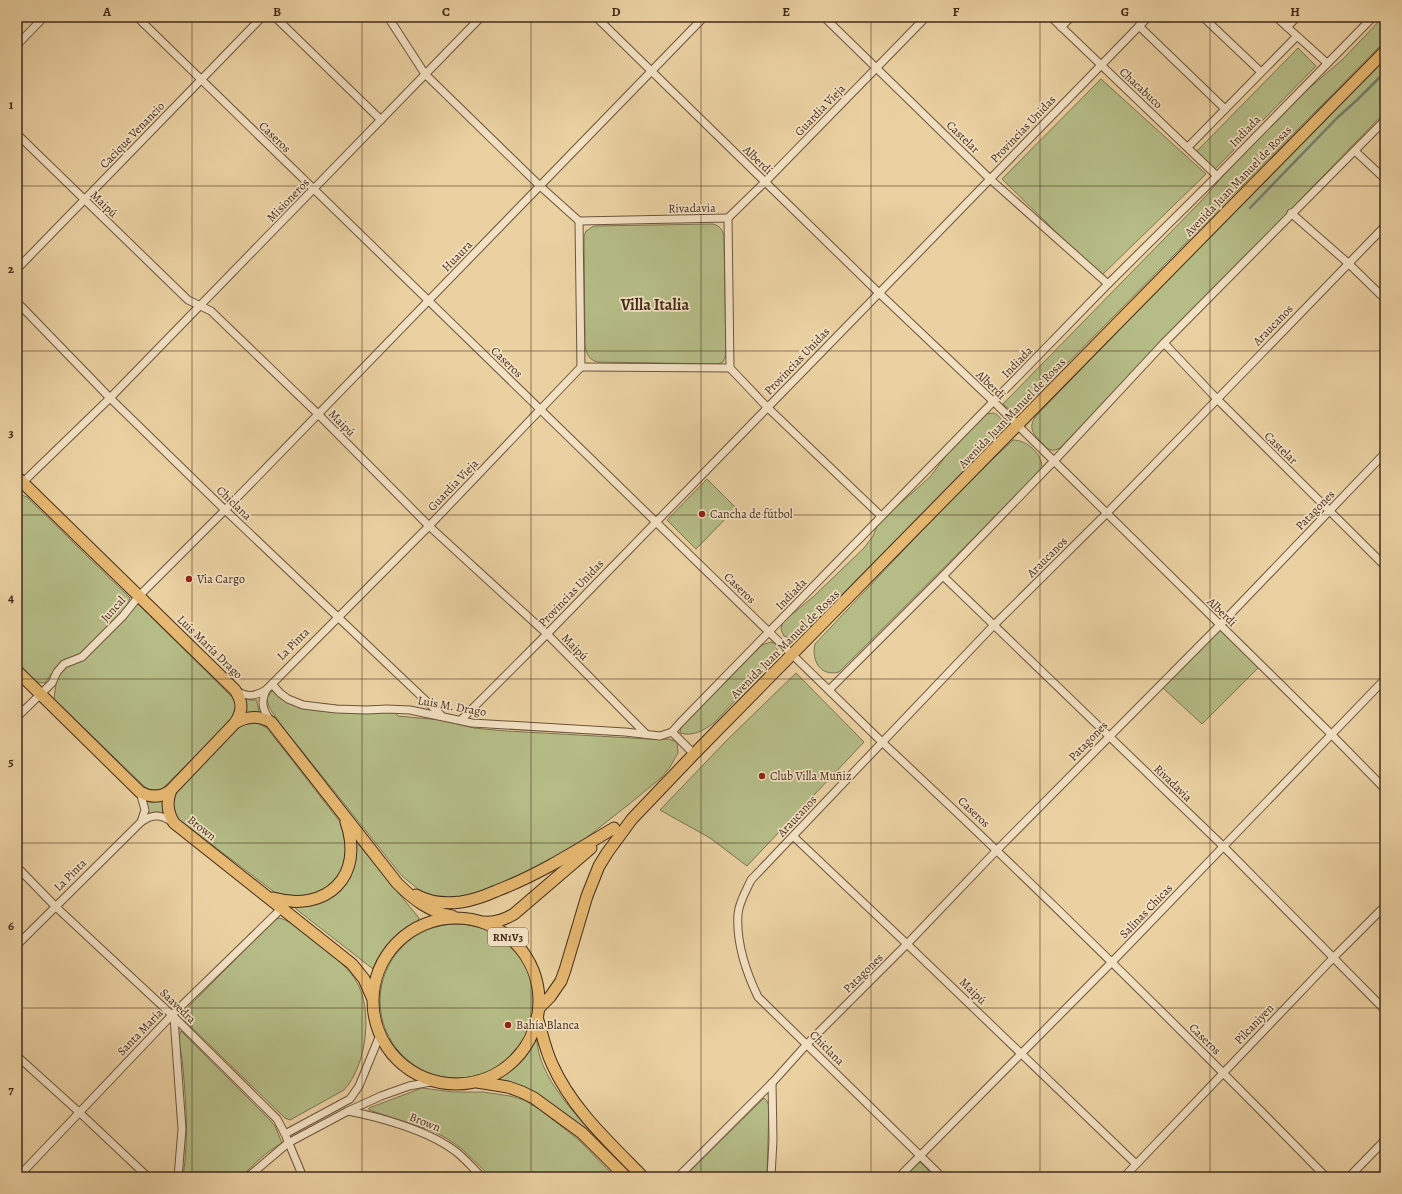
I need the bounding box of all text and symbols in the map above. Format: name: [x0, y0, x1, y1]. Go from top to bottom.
text: A: [102, 3, 112, 20]
text: B: [273, 3, 281, 20]
text: C: [442, 3, 450, 20]
text: D: [611, 3, 621, 20]
text: E: [782, 3, 790, 20]
text: F: [953, 3, 960, 20]
text: G: [1121, 3, 1129, 20]
text: H: [1290, 3, 1300, 20]
street label: Chacabuco: [1116, 64, 1166, 112]
street label: Guardia Vieja: [791, 80, 849, 139]
street label: Provincias Unidas: [987, 92, 1059, 166]
text: 1: [9, 96, 14, 113]
street label: Cacique Venancio: [96, 98, 168, 172]
street label: Indiada: [1226, 111, 1264, 150]
street label: Castelar: [943, 117, 983, 157]
street label: Caseros: [256, 118, 295, 156]
street label: Avenida Juan Manuel de Rosas: [1180, 122, 1295, 241]
street label: Alberdi: [739, 141, 776, 178]
street label: Misioneros: [263, 175, 313, 225]
street label: Maipú: [87, 187, 121, 221]
street label: Rivadavia: [668, 200, 716, 216]
street label: Huaura: [438, 237, 476, 275]
text: 2: [8, 260, 15, 277]
district label: Villa Italia: [620, 294, 689, 316]
street label: Araucanos: [1249, 301, 1297, 350]
street label: Provincias Unidas: [761, 324, 833, 398]
street label: Indiada: [998, 342, 1036, 381]
street label: Caseros: [488, 343, 527, 381]
street label: Avenida Juan Manuel de Rosas: [954, 354, 1069, 473]
street label: Alberdi: [972, 366, 1009, 403]
street label: Maipú: [325, 406, 359, 440]
text: 3: [8, 424, 14, 441]
street label: Castelar: [1261, 428, 1301, 468]
street label: Guardia Vieja: [424, 455, 482, 514]
street label: Chiclana: [213, 482, 255, 524]
street label: Patagones: [1292, 486, 1338, 534]
place label: Cancha de fútbol: [710, 506, 793, 522]
marker: Cancha de fútbol: [697, 509, 707, 519]
street label: Araucanos: [1023, 533, 1071, 581]
street label: Provincias Unidas: [535, 556, 607, 630]
street label: Caseros: [721, 569, 760, 607]
place label: Via Cargo: [196, 571, 245, 587]
marker: Via Cargo: [184, 574, 194, 584]
street label: Indiada: [772, 574, 810, 613]
street label: Avenida Juan Manuel de Rosas: [726, 586, 843, 703]
text: 4: [8, 589, 14, 606]
street label: Juncal: [97, 592, 129, 626]
street label: Alberdi: [1203, 593, 1240, 630]
street label: Luis María Drago: [174, 612, 246, 682]
street label: La Pinta: [273, 624, 313, 664]
street label: Maipú: [558, 630, 592, 664]
street label: Luis M. Drago: [416, 692, 488, 720]
street label: Patagones: [1065, 717, 1111, 765]
text: 5: [8, 753, 14, 770]
street label: Rivadavia: [1150, 761, 1196, 806]
place label: Club Villa Muñiz: [770, 768, 852, 784]
marker: Club Villa Muñiz: [757, 771, 767, 781]
street label: Araucanos: [773, 792, 820, 841]
street label: Caseros: [954, 793, 994, 831]
street label: Brown: [184, 812, 220, 845]
street label: La Pinta: [50, 855, 90, 895]
street label: Salinas Chicas: [1116, 880, 1176, 942]
text: 6: [8, 917, 14, 934]
road number: RN1V3: [488, 928, 528, 946]
street label: Patagones: [840, 949, 887, 996]
street label: Maipú: [956, 974, 990, 1008]
street label: Saavedra: [157, 985, 200, 1027]
street label: Pilcaniyen: [1231, 1000, 1278, 1048]
street label: Santa María: [114, 1005, 167, 1059]
place label: Bahía Blanca: [516, 1017, 580, 1033]
marker: Bahía Blanca: [503, 1020, 513, 1030]
street label: Caseros: [1186, 1020, 1224, 1058]
street label: Chiclana: [806, 1027, 848, 1069]
text: 7: [8, 1081, 14, 1098]
street label: Brown: [407, 1109, 443, 1136]

